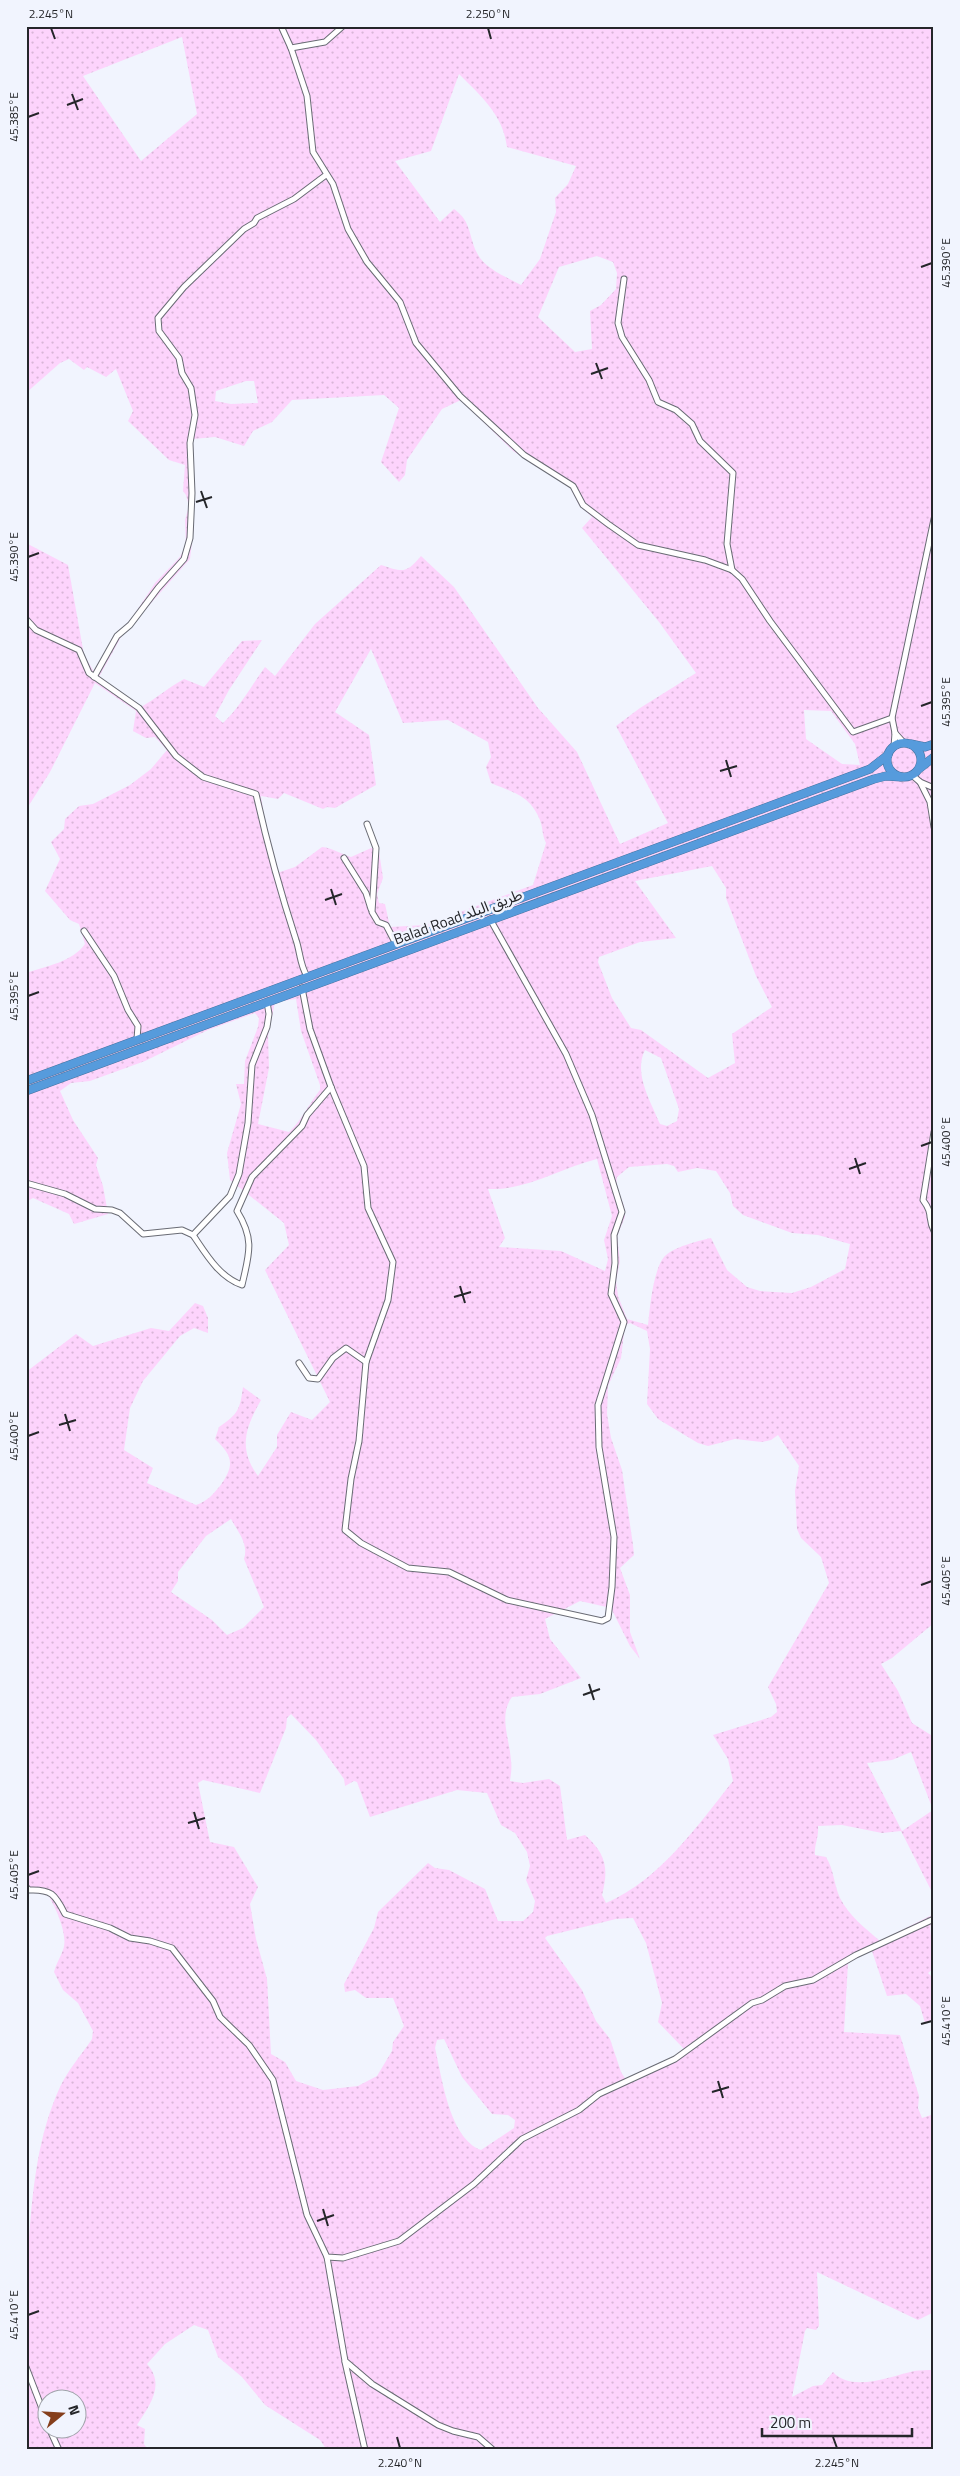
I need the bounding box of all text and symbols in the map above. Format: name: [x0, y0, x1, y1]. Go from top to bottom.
text: 2.245°N: [29, 4, 73, 23]
text: 2.250°N: [466, 4, 510, 23]
text: 45.385°E: [4, 92, 23, 142]
text: 45.390°E: [936, 238, 955, 288]
text: 45.390°E: [4, 532, 23, 582]
text: 45.395°E: [936, 677, 955, 727]
street label: Balad Road طريق البلد: [390, 883, 525, 950]
text: 45.395°E: [4, 971, 23, 1021]
text: 45.400°E: [936, 1117, 955, 1167]
text: 45.400°E: [4, 1411, 23, 1461]
text: 45.405°E: [936, 1556, 955, 1606]
text: 45.405°E: [4, 1850, 23, 1900]
text: 45.410°E: [936, 1996, 955, 2046]
text: 45.410°E: [4, 2290, 23, 2340]
north arrow: [38, 2388, 88, 2438]
text: N: [63, 2402, 86, 2418]
scale bar: [762, 2406, 912, 2438]
text: 200 m: [770, 2411, 811, 2434]
text: 2.240°N: [378, 2453, 422, 2472]
text: 2.245°N: [815, 2453, 859, 2472]

